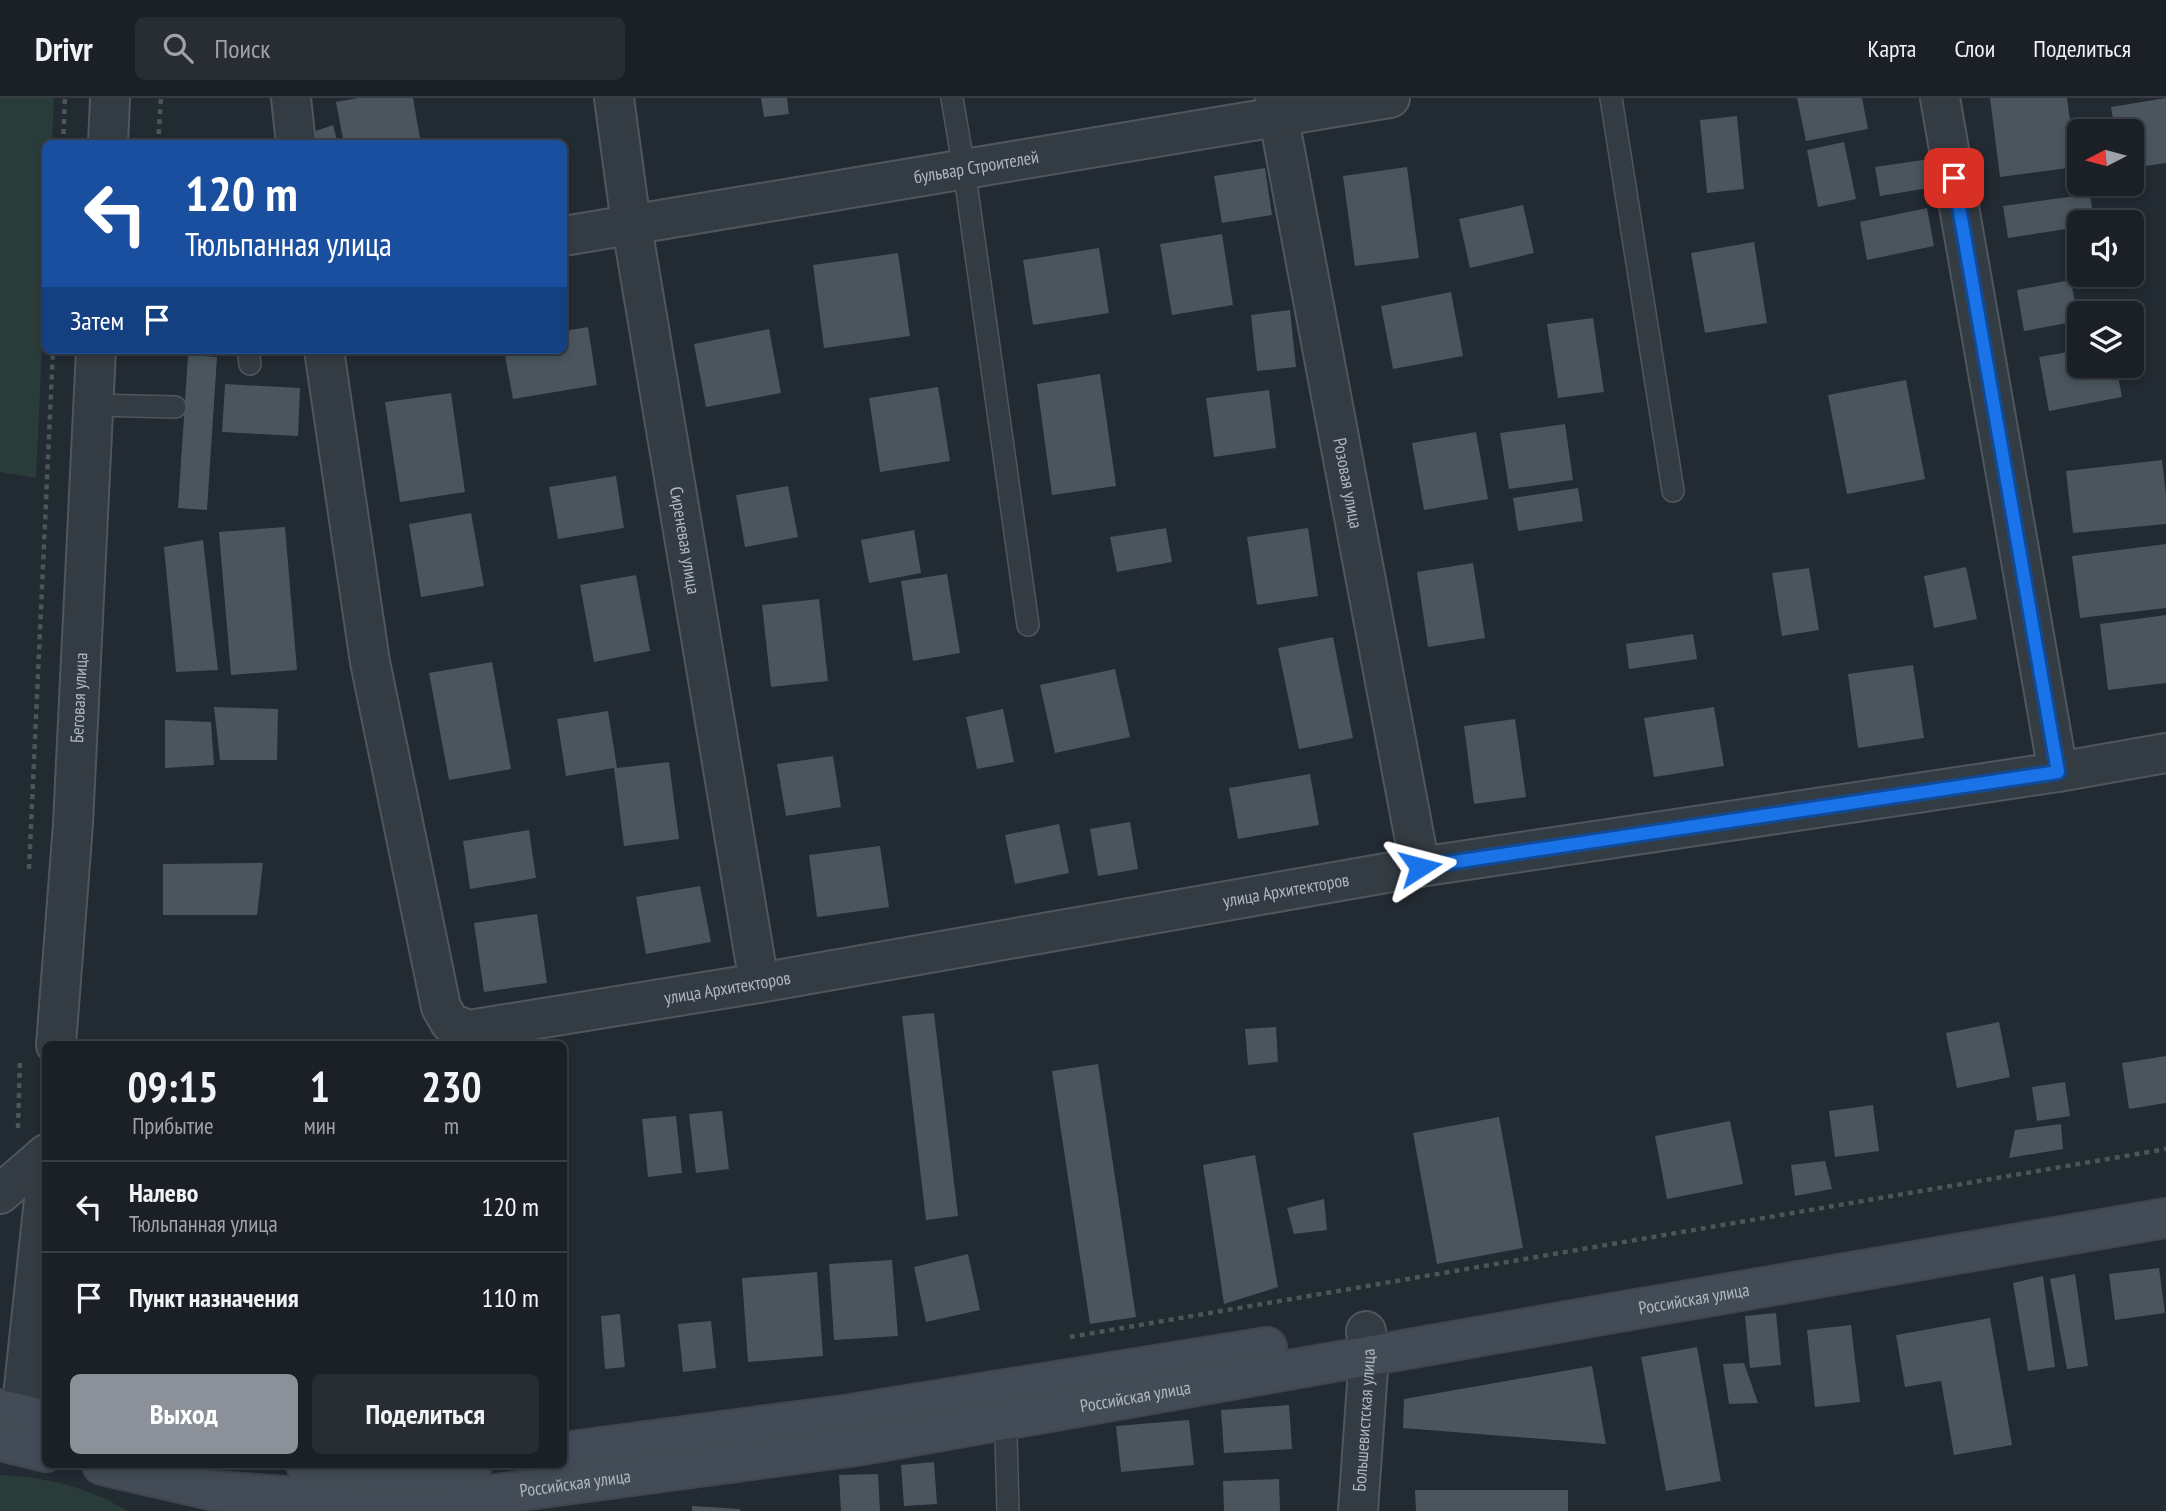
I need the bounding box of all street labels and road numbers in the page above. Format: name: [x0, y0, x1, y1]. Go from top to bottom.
street label: бульвар Строителей: [912, 145, 1040, 188]
street label: Розовая улица: [1328, 436, 1368, 530]
street label: Сиреневая улица: [665, 485, 705, 596]
street label: Беговая улица: [65, 652, 92, 744]
street label: улица Архитекторов: [1221, 868, 1351, 912]
street label: улица Архитекторов: [662, 966, 792, 1009]
street label: Российская улица: [1637, 1278, 1751, 1319]
street label: Большевистская улица: [1347, 1347, 1380, 1492]
street label: Российская улица: [1078, 1375, 1192, 1417]
street label: Российская улица: [518, 1464, 632, 1502]

